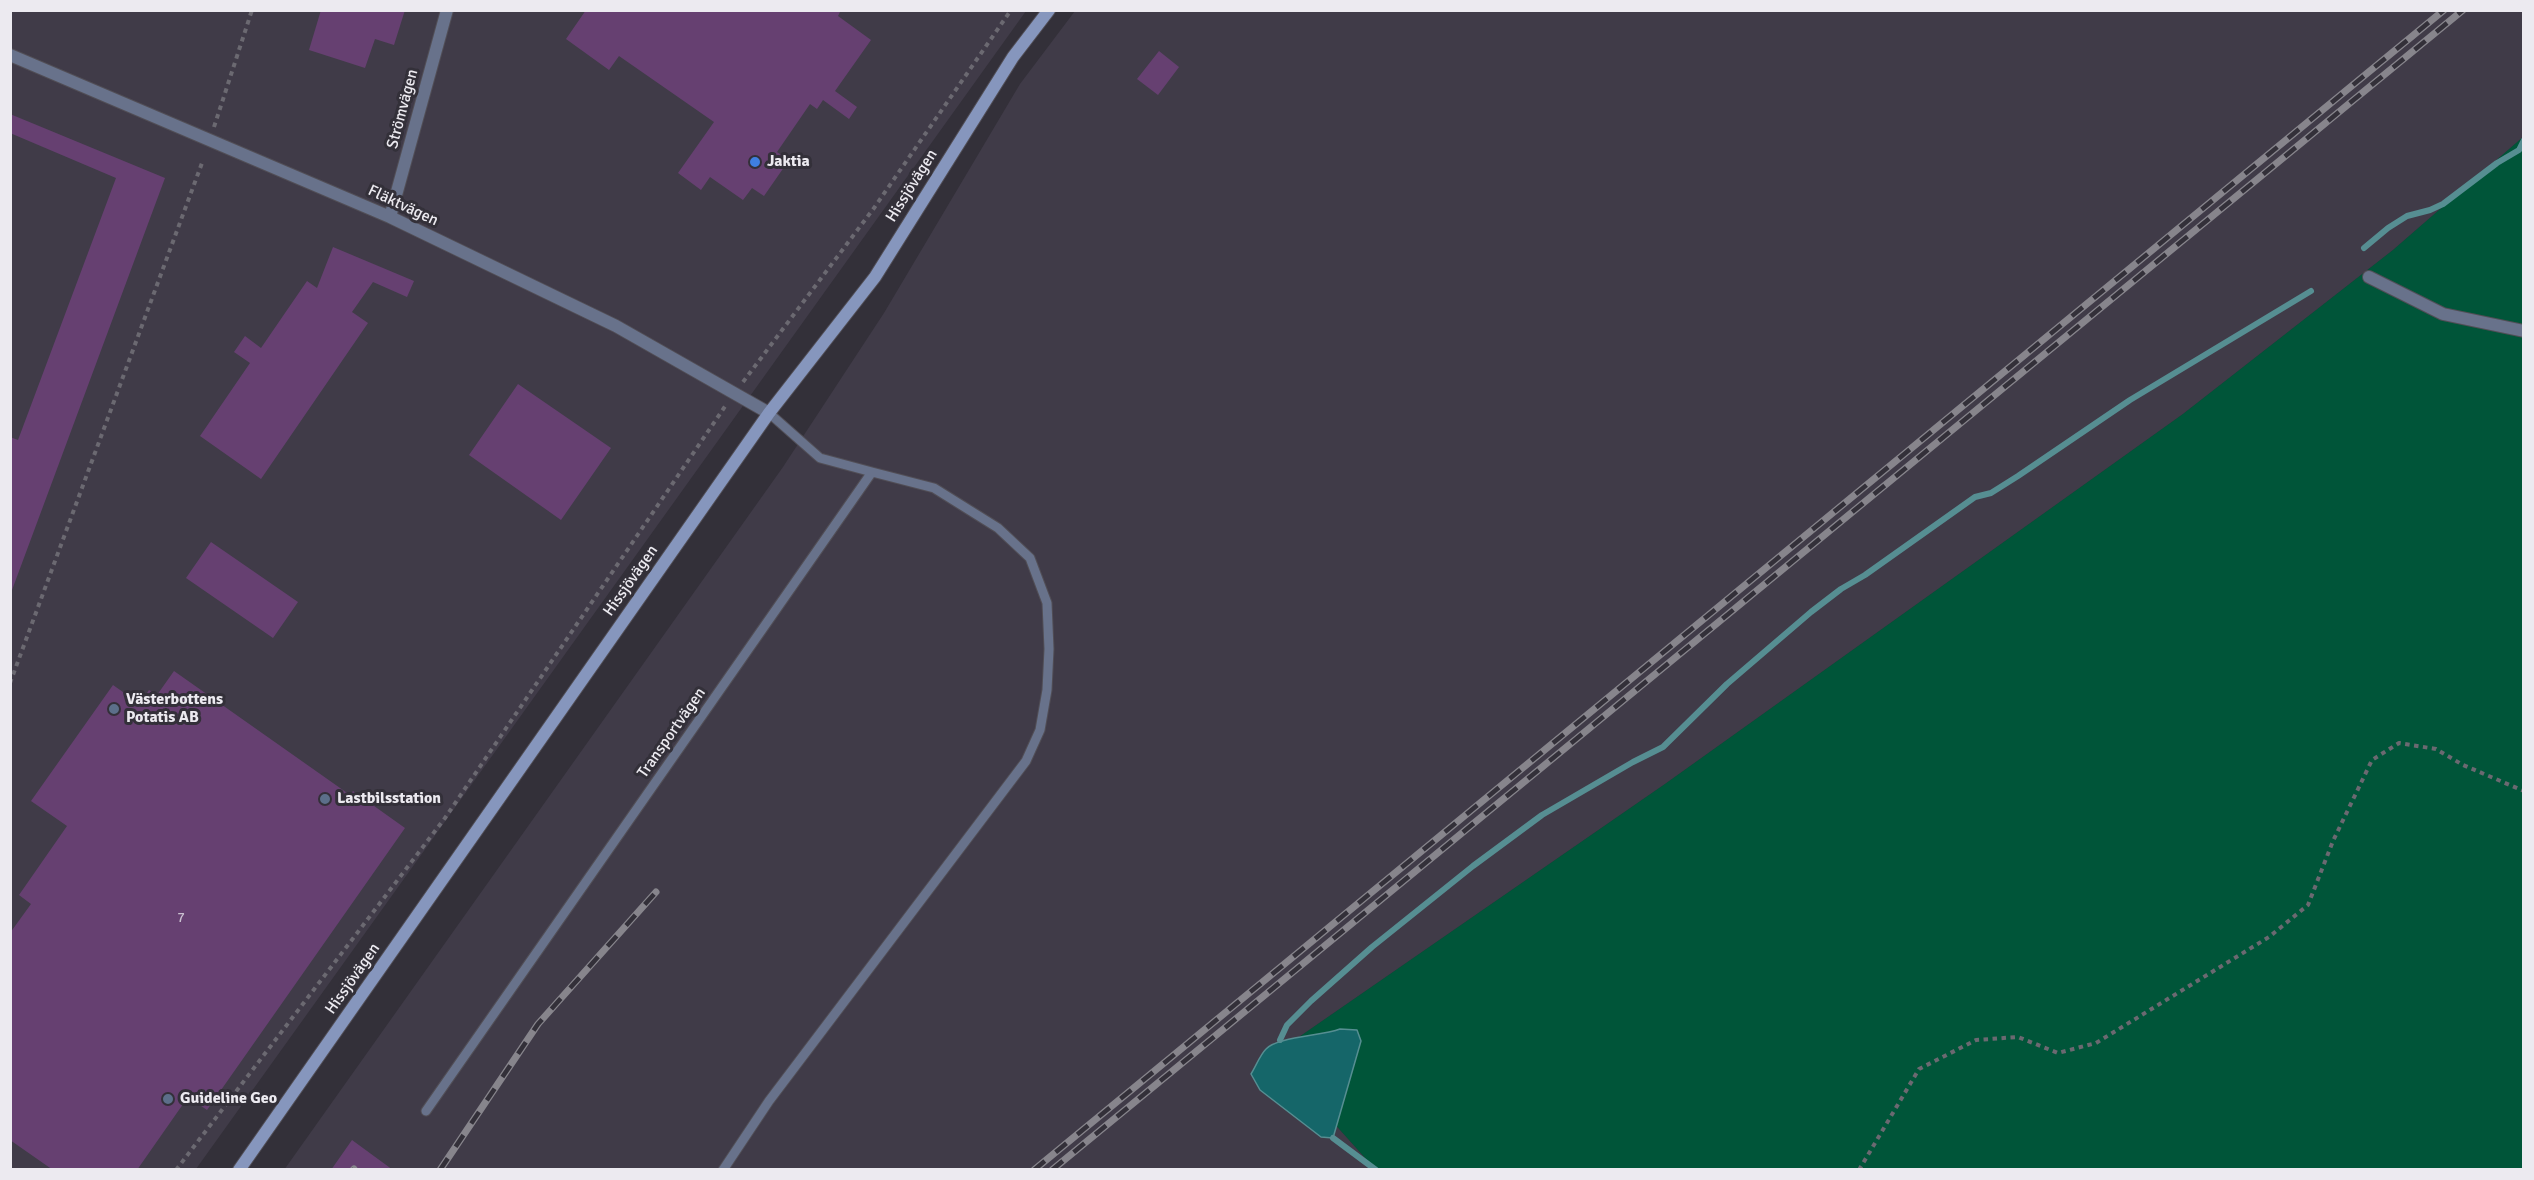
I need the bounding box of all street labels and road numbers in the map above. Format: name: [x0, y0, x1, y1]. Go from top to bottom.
street label: Strömvägen: [383, 67, 423, 151]
street label: Hissjövägen: [882, 146, 942, 226]
street label: Fläktvägen: [365, 181, 441, 231]
street label: Hissjövägen: [600, 542, 662, 620]
street label: Transportvägen: [634, 684, 710, 782]
street label: Hissjövägen: [322, 940, 384, 1018]

